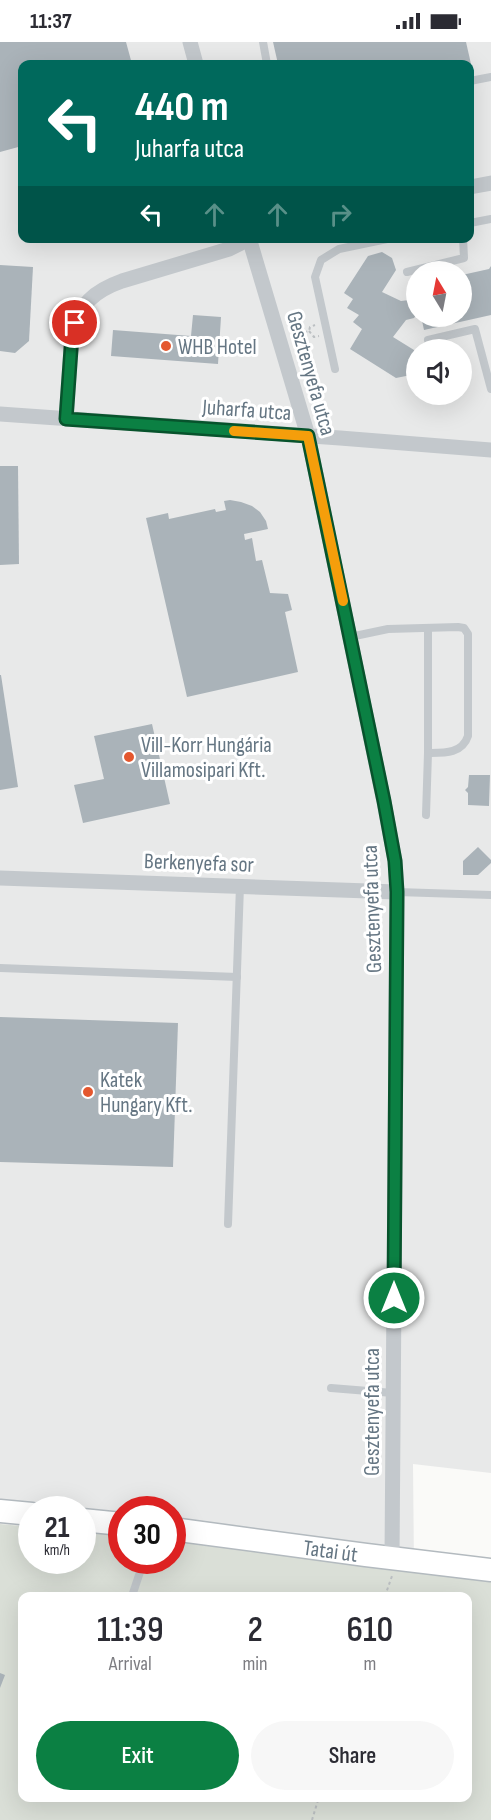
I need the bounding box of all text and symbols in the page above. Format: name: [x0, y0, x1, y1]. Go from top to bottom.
text: 11:37: [30, 8, 72, 35]
text: 440 m: [135, 82, 229, 133]
icon: left: [36, 84, 114, 162]
text: Juharfa utca: [135, 133, 244, 165]
icon: left: [135, 198, 168, 231]
icon: ahead: [198, 198, 231, 231]
icon: ahead: [261, 198, 294, 231]
icon: right: [324, 198, 357, 231]
north arrow: [406, 261, 472, 327]
map controls: [406, 261, 472, 405]
pin: [49, 297, 100, 348]
icon: arrive: [58, 306, 91, 339]
street label: Gesztenyefa utca: [280, 308, 341, 439]
place label: WHB Hotel: [178, 334, 257, 361]
marker: WHB Hotel: [159, 339, 173, 353]
button: sound: [406, 339, 472, 405]
street label: Juharfa utca: [201, 394, 292, 427]
place label: Vill-Korr Hungária Villamosipari Kft.: [141, 732, 272, 784]
marker: Vill-Korr Hungária Villamosipari Kft.: [122, 750, 136, 764]
street label: Gesztenyefa utca: [357, 844, 388, 973]
street label: Berkenyefa sor: [144, 848, 254, 879]
place label: Katek Hungary Kft.: [100, 1067, 192, 1119]
marker: Katek Hungary Kft.: [81, 1085, 95, 1099]
position arrow: [362, 1266, 426, 1330]
street label: Gesztenyefa utca: [359, 1348, 386, 1476]
speed limit sign: 30: [108, 1496, 186, 1574]
text: 21: [45, 1510, 69, 1546]
street label: Tatai út: [302, 1535, 360, 1569]
text: km/h: [44, 1541, 70, 1560]
text: 11:39: [97, 1609, 164, 1652]
text: 2: [247, 1609, 263, 1652]
text: 610: [347, 1609, 393, 1652]
text: Arrival: [109, 1652, 152, 1676]
text: min: [243, 1652, 268, 1676]
text: m: [363, 1652, 376, 1676]
button: Exit: [36, 1721, 239, 1790]
button: Share: [251, 1721, 454, 1790]

